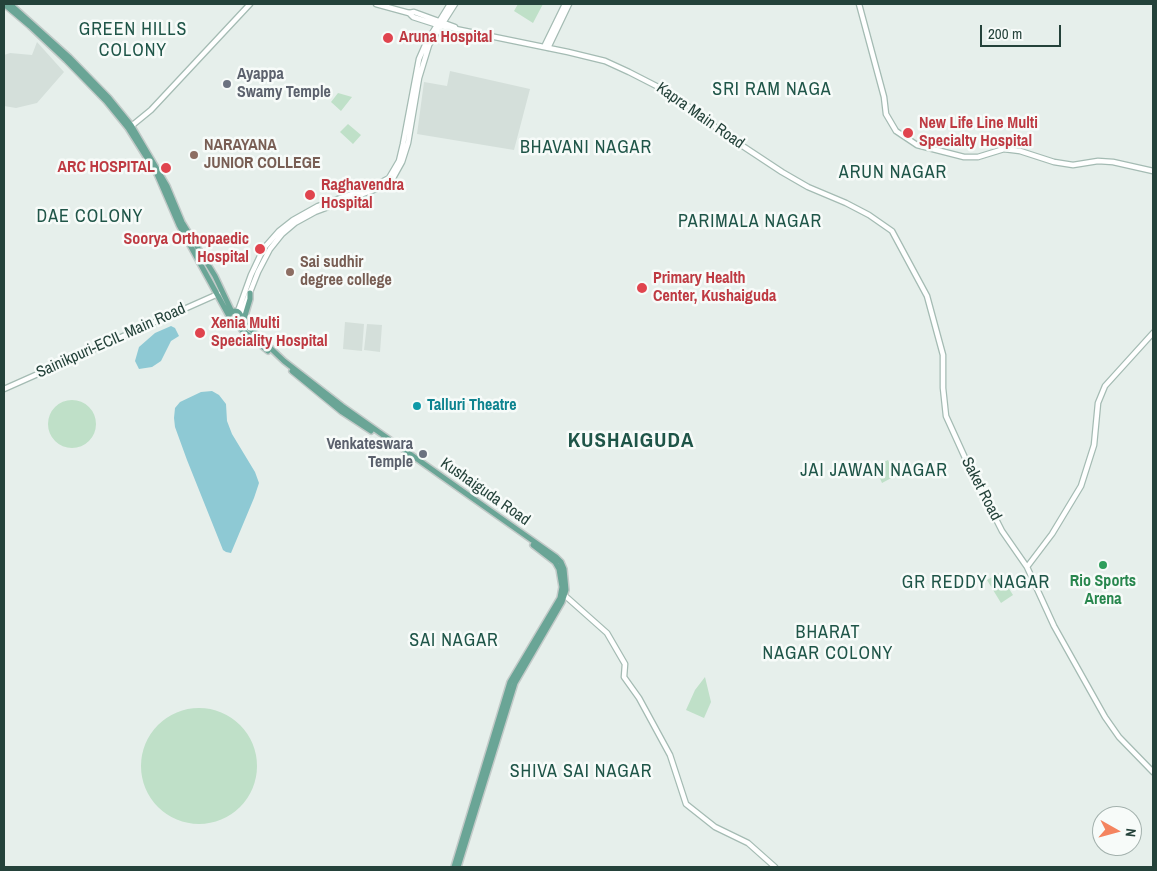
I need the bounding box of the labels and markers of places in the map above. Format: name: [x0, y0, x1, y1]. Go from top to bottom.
place label: Aruna Hospital: [399, 28, 492, 48]
marker: Aruna Hospital: [381, 31, 395, 45]
place label: Ayappa Swamy Temple: [237, 65, 331, 103]
marker: Ayappa Swamy Temple: [221, 78, 233, 90]
place label: New Life Line Multi Specialty Hospital: [919, 114, 1038, 152]
marker: New Life Line Multi Specialty Hospital: [901, 126, 915, 140]
place label: NARAYANA JUNIOR COLLEGE: [204, 136, 321, 174]
marker: NARAYANA JUNIOR COLLEGE: [188, 149, 200, 161]
place label: ARC HOSPITAL: [58, 158, 155, 178]
marker: ARC HOSPITAL: [159, 161, 173, 175]
place label: Raghavendra Hospital: [321, 176, 404, 214]
marker: Raghavendra Hospital: [303, 188, 317, 202]
place label: Soorya Orthopaedic Hospital: [124, 230, 249, 268]
marker: Soorya Orthopaedic Hospital: [253, 242, 267, 256]
place label: Sai sudhir degree college: [300, 253, 392, 291]
marker: Sai sudhir degree college: [284, 266, 296, 278]
place label: Primary Health Center, Kushaiguda: [653, 269, 776, 307]
marker: Primary Health Center, Kushaiguda: [635, 281, 649, 295]
place label: Xenia Multi Speciality Hospital: [211, 314, 328, 352]
marker: Xenia Multi Speciality Hospital: [193, 326, 207, 340]
place label: Talluri Theatre: [427, 396, 516, 416]
marker: Talluri Theatre: [411, 400, 423, 412]
place label: Venkateswara Temple: [326, 435, 413, 473]
marker: Venkateswara Temple: [417, 448, 429, 460]
marker: Rio Sports Arena: [1097, 559, 1109, 571]
place label: Rio Sports Arena: [1070, 572, 1136, 610]

